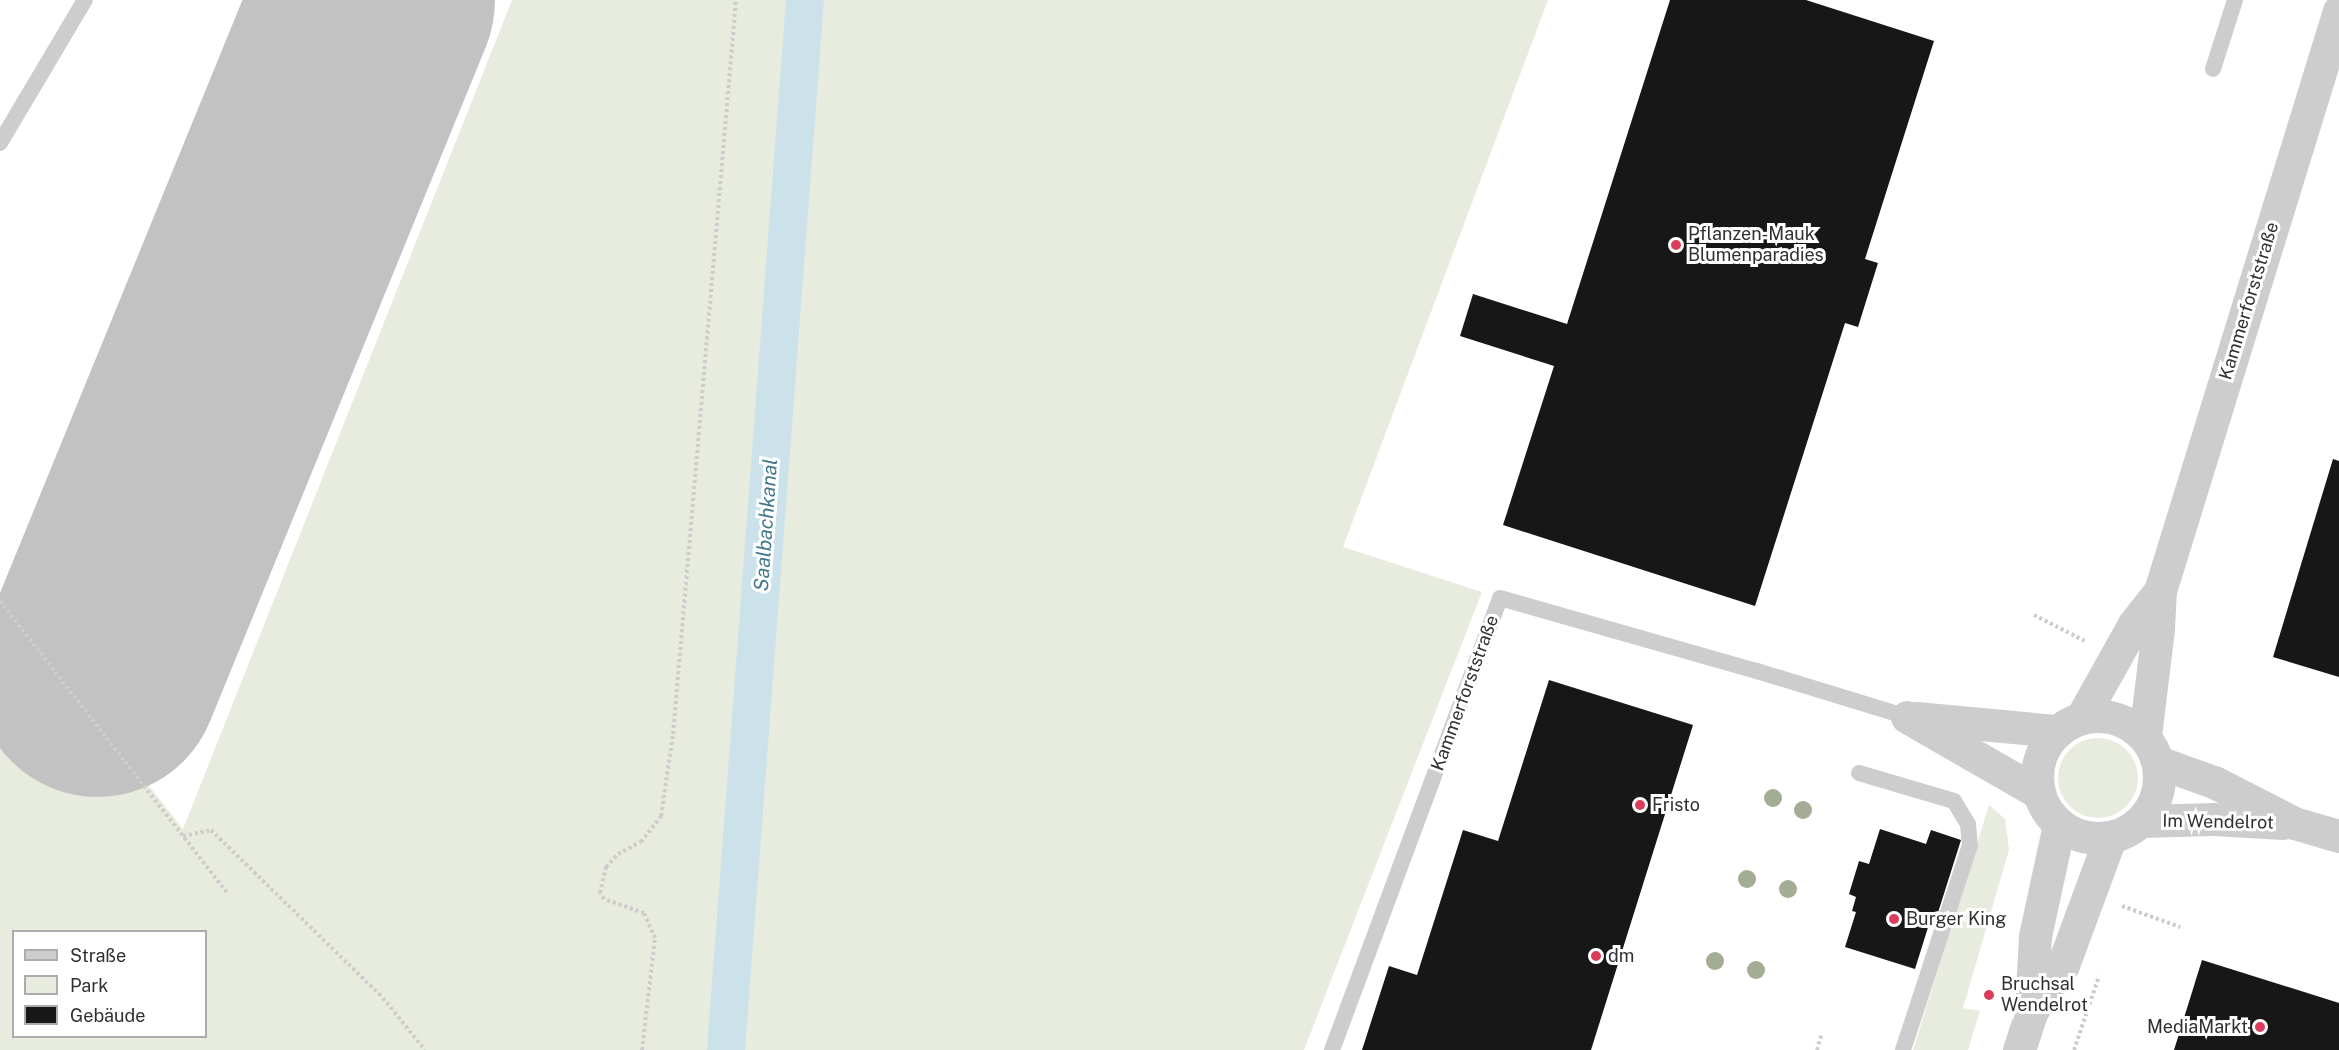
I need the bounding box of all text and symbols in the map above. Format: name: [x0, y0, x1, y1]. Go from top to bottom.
street label: Kammerforststraße: [2215, 219, 2283, 383]
place label: Pflanzen-Mauk Blumenparadies: [1688, 224, 1824, 266]
marker: Pflanzen-Mauk Blumenparadies: [1669, 238, 1683, 252]
water label: Saalbachkanal: [749, 458, 783, 592]
street label: Kammerforststraße: [1427, 612, 1503, 774]
place label: Fristo: [1652, 794, 1700, 816]
marker: Fristo: [1633, 798, 1647, 812]
street label: Im Wendelrot: [2162, 810, 2274, 834]
place label: Burger King: [1906, 908, 2006, 930]
marker: Burger King: [1887, 912, 1901, 926]
legend: [12, 930, 207, 1038]
text: Straße: [70, 945, 126, 966]
place label: dm: [1608, 945, 1634, 967]
marker: dm: [1589, 949, 1603, 963]
place label: Bruchsal Wendelrot: [2001, 974, 2088, 1016]
text: Park: [70, 975, 108, 996]
marker: Bruchsal Wendelrot: [1982, 988, 1996, 1002]
text: Gebäude: [70, 1005, 145, 1026]
place label: MediaMarkt: [2147, 1016, 2248, 1038]
marker: MediaMarkt: [2253, 1020, 2267, 1034]

